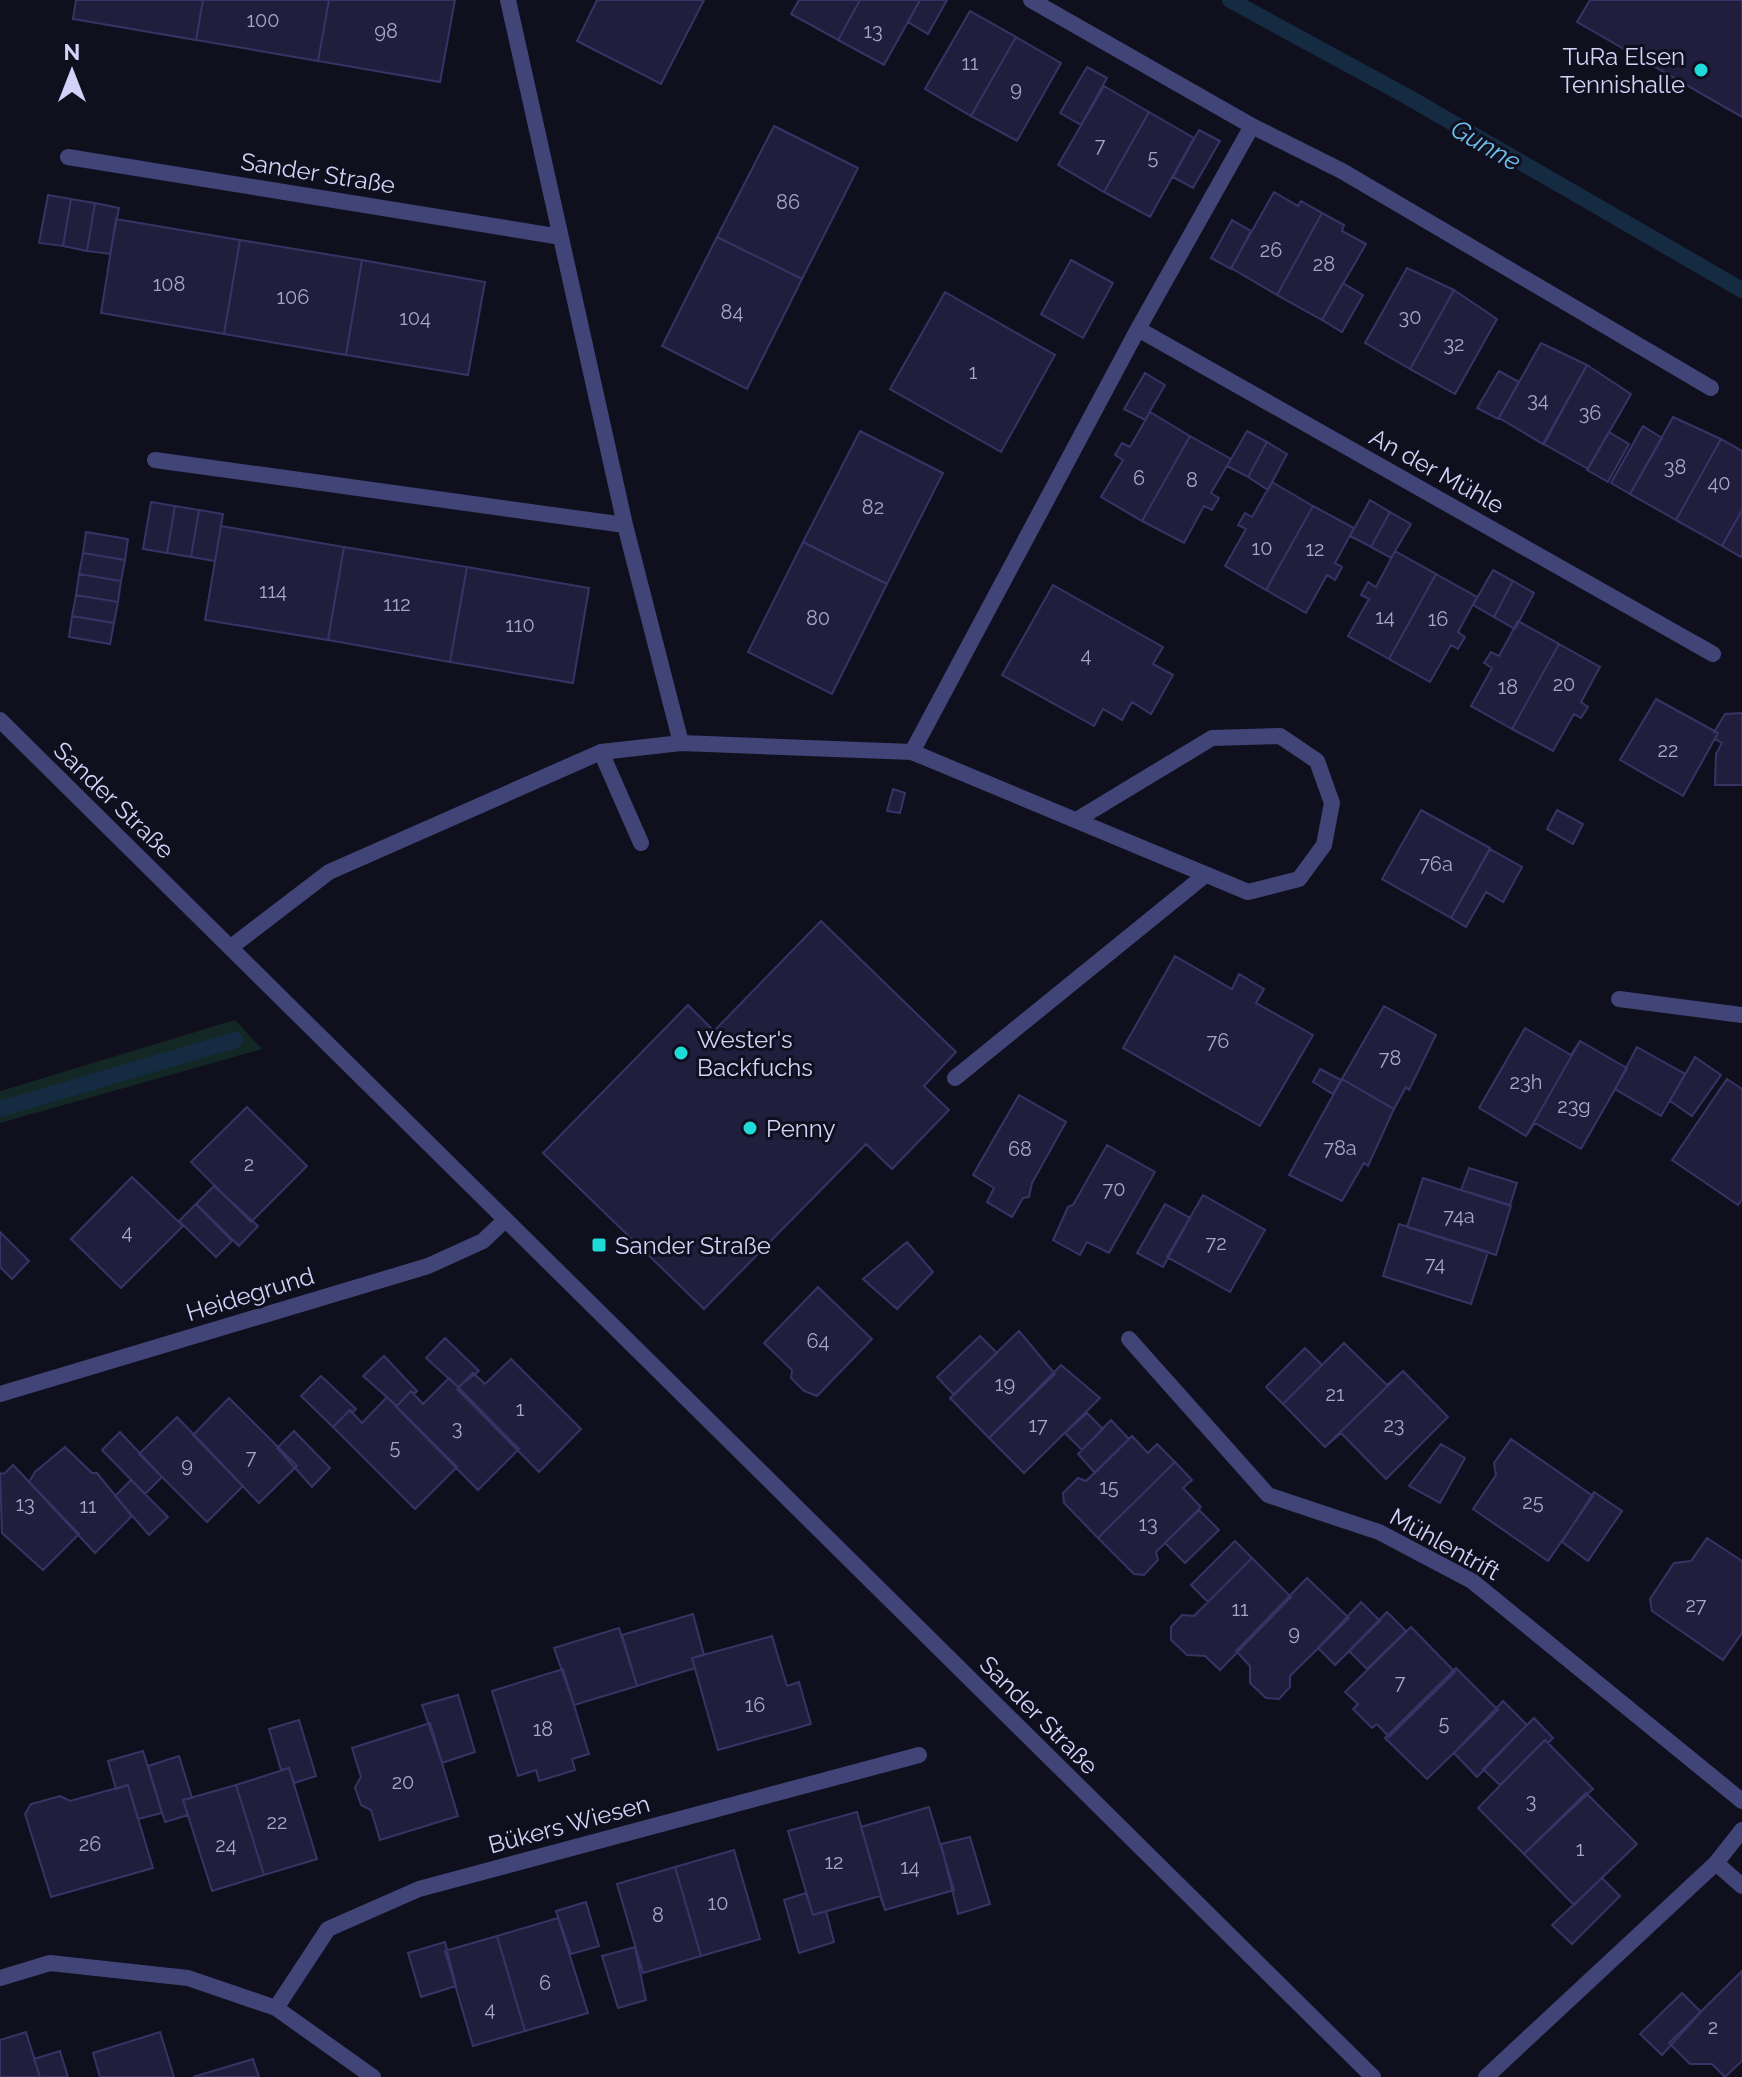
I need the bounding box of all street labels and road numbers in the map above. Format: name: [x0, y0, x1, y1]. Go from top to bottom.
street label: Sander Straße: [239, 146, 397, 200]
street label: An der Mühle: [1365, 422, 1509, 520]
street label: Sander Straße: [48, 735, 180, 865]
street label: Heidegrund: [183, 1261, 317, 1327]
street label: Mühlentrift: [1385, 1502, 1505, 1586]
street label: Sander Straße: [974, 1650, 1104, 1780]
street label: Bükers Wiesen: [485, 1789, 653, 1859]

